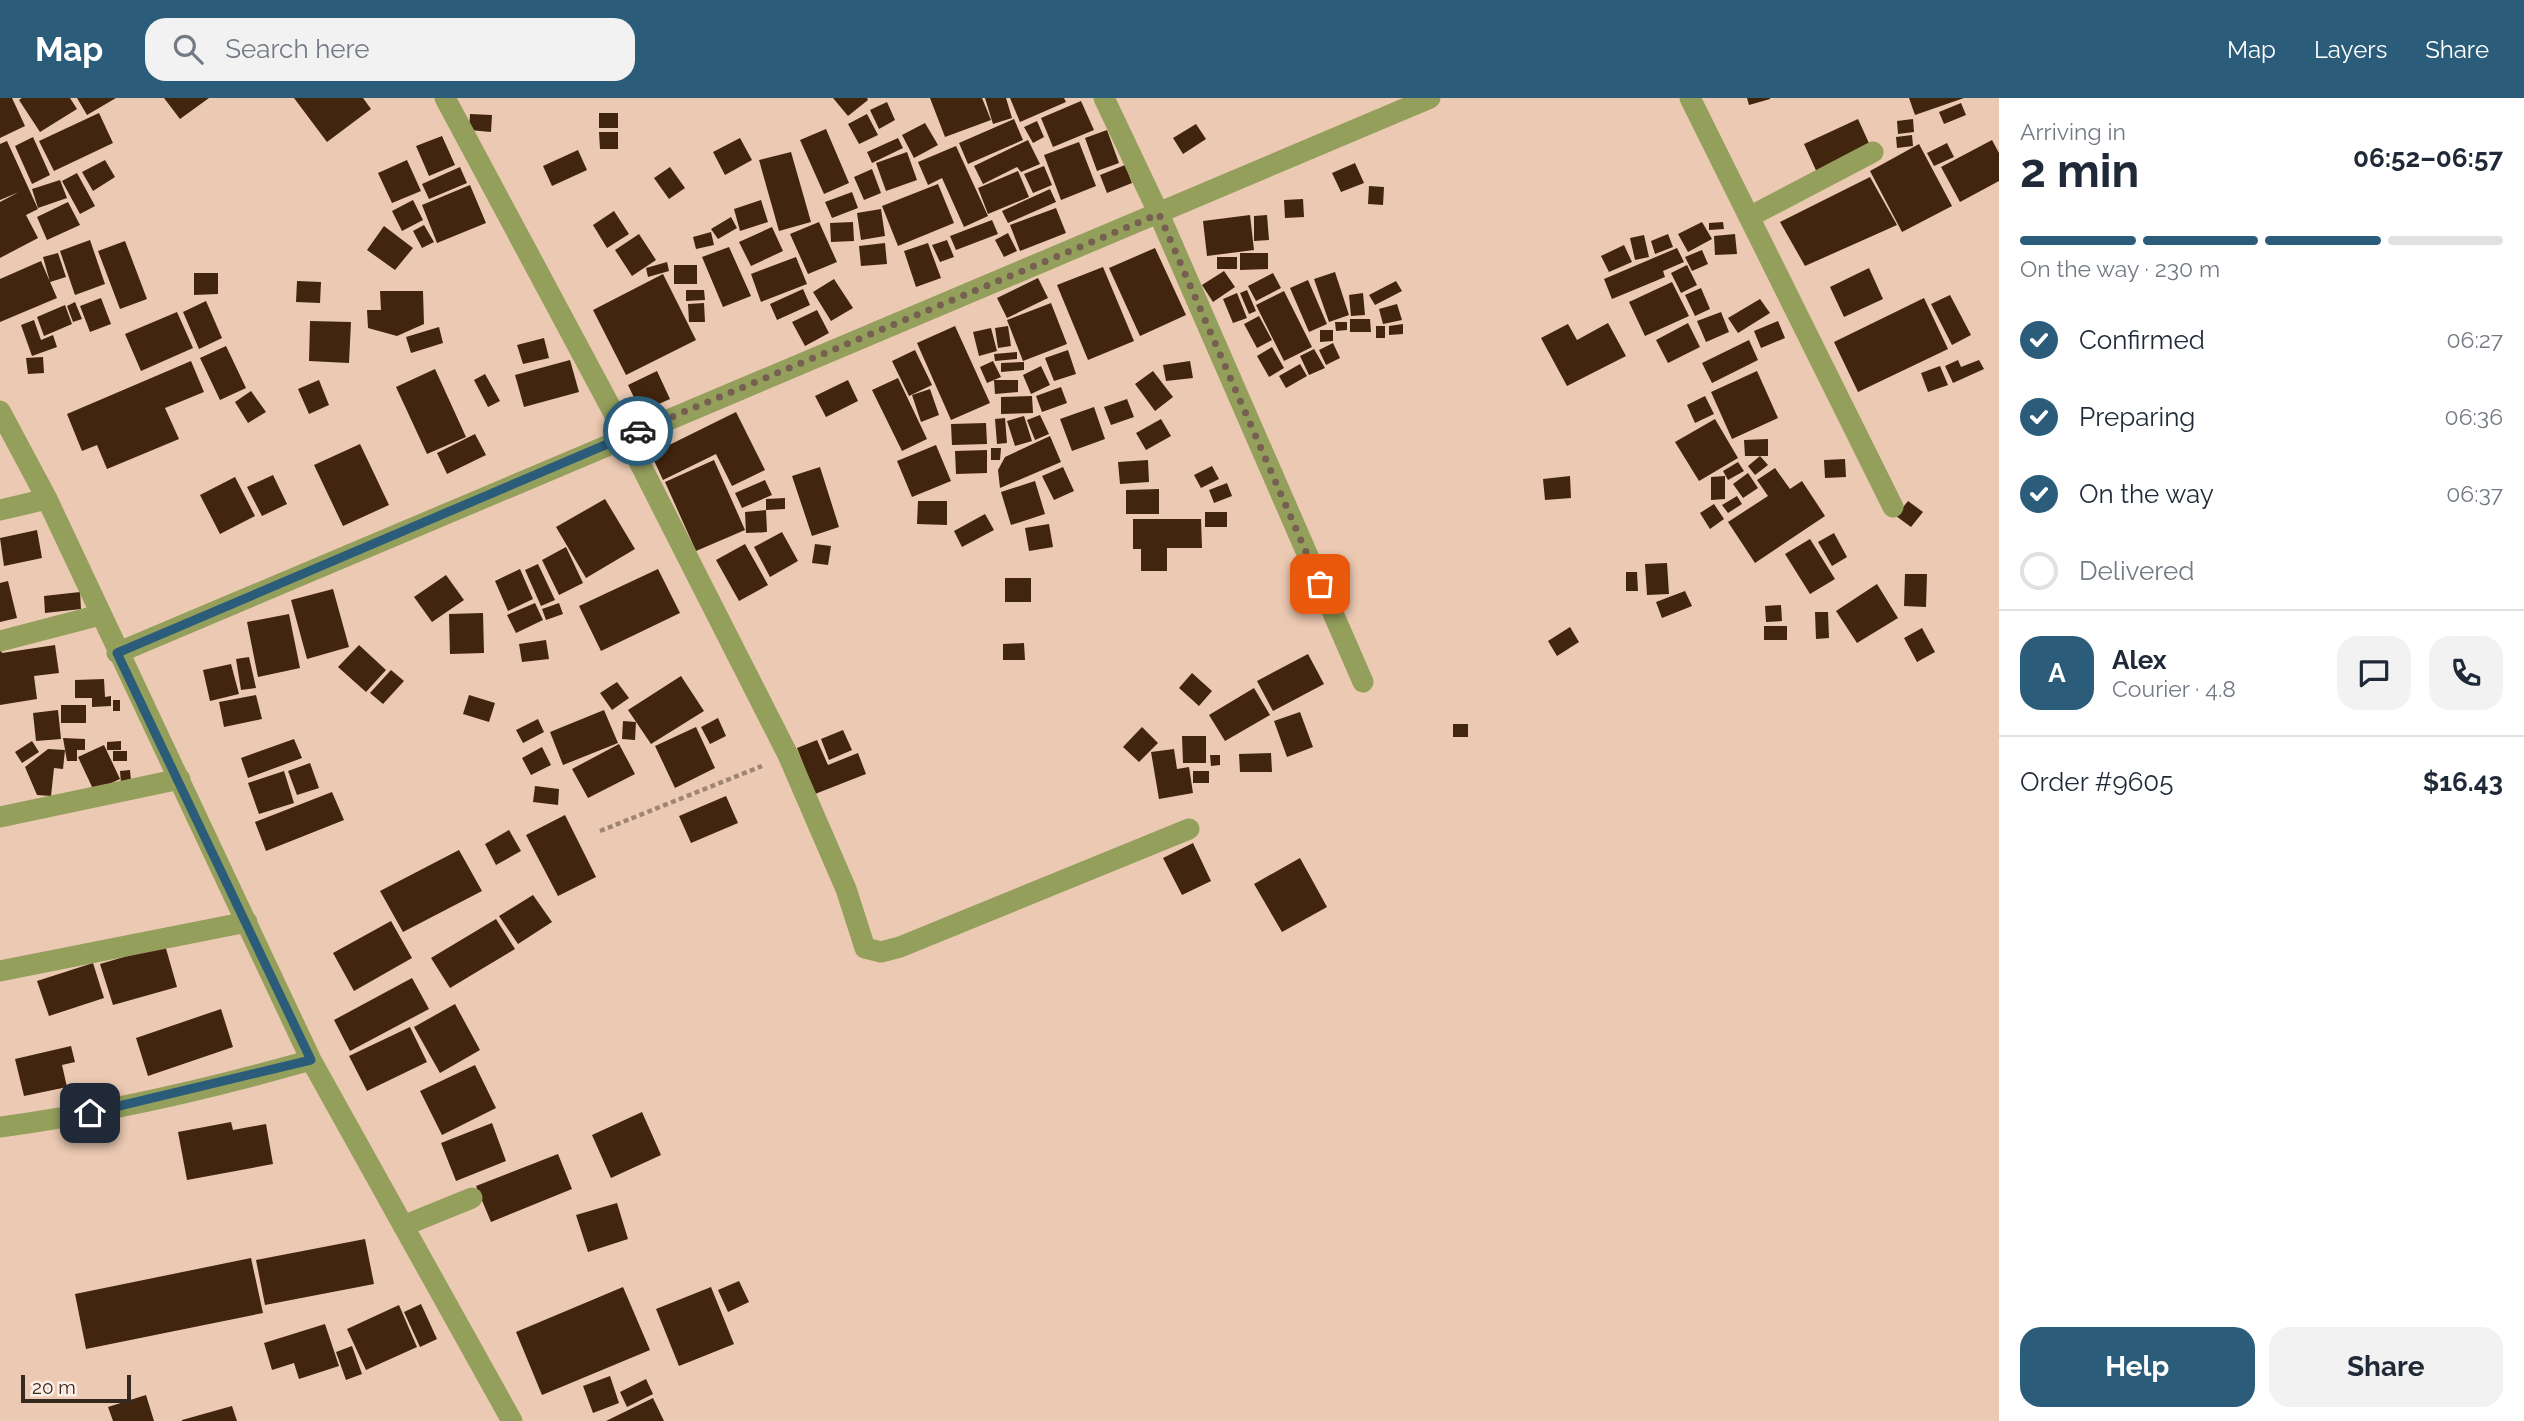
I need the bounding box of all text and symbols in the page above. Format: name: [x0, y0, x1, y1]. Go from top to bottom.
search box: [145, 18, 635, 81]
text: Map: [35, 30, 103, 69]
icon: search: [169, 30, 207, 68]
text: Search here: [225, 34, 370, 64]
text: Map: [2227, 35, 2276, 64]
text: Layers: [2314, 35, 2387, 64]
text: Share: [2425, 35, 2489, 64]
text: Arriving in: [2020, 118, 2126, 145]
text: 06:52–06:57: [2353, 143, 2503, 173]
text: 2 min: [2020, 144, 2139, 198]
text: On the way · 230 m: [2020, 255, 2220, 282]
icon: check: [2020, 321, 2058, 359]
text: Confirmed: [2079, 325, 2205, 355]
text: 06:27: [2446, 326, 2503, 353]
courier: [603, 396, 673, 466]
icon: check: [2020, 398, 2058, 436]
text: Preparing: [2079, 402, 2195, 432]
text: 06:36: [2445, 403, 2503, 430]
icon: car: [619, 412, 657, 450]
icon: check: [2020, 475, 2058, 513]
text: On the way: [2079, 479, 2214, 509]
text: 06:37: [2446, 480, 2503, 507]
pin: [1290, 554, 1350, 614]
text: Delivered: [2079, 556, 2194, 586]
icon: bag: [1301, 565, 1339, 603]
button: chat: [2337, 636, 2411, 710]
button: phone: [2429, 636, 2503, 710]
text: Alex: [2112, 645, 2167, 675]
text: A: [2048, 658, 2066, 688]
text: Courier · 4.8: [2112, 675, 2236, 702]
text: Order #9605: [2020, 767, 2173, 797]
text: $16.43: [2423, 767, 2503, 797]
pin: [60, 1083, 120, 1143]
icon: home: [71, 1094, 109, 1132]
button: Help: [2020, 1327, 2255, 1407]
button: Share: [2269, 1327, 2503, 1407]
scale bar: [21, 1372, 131, 1404]
text: 20 m: [32, 1376, 76, 1398]

